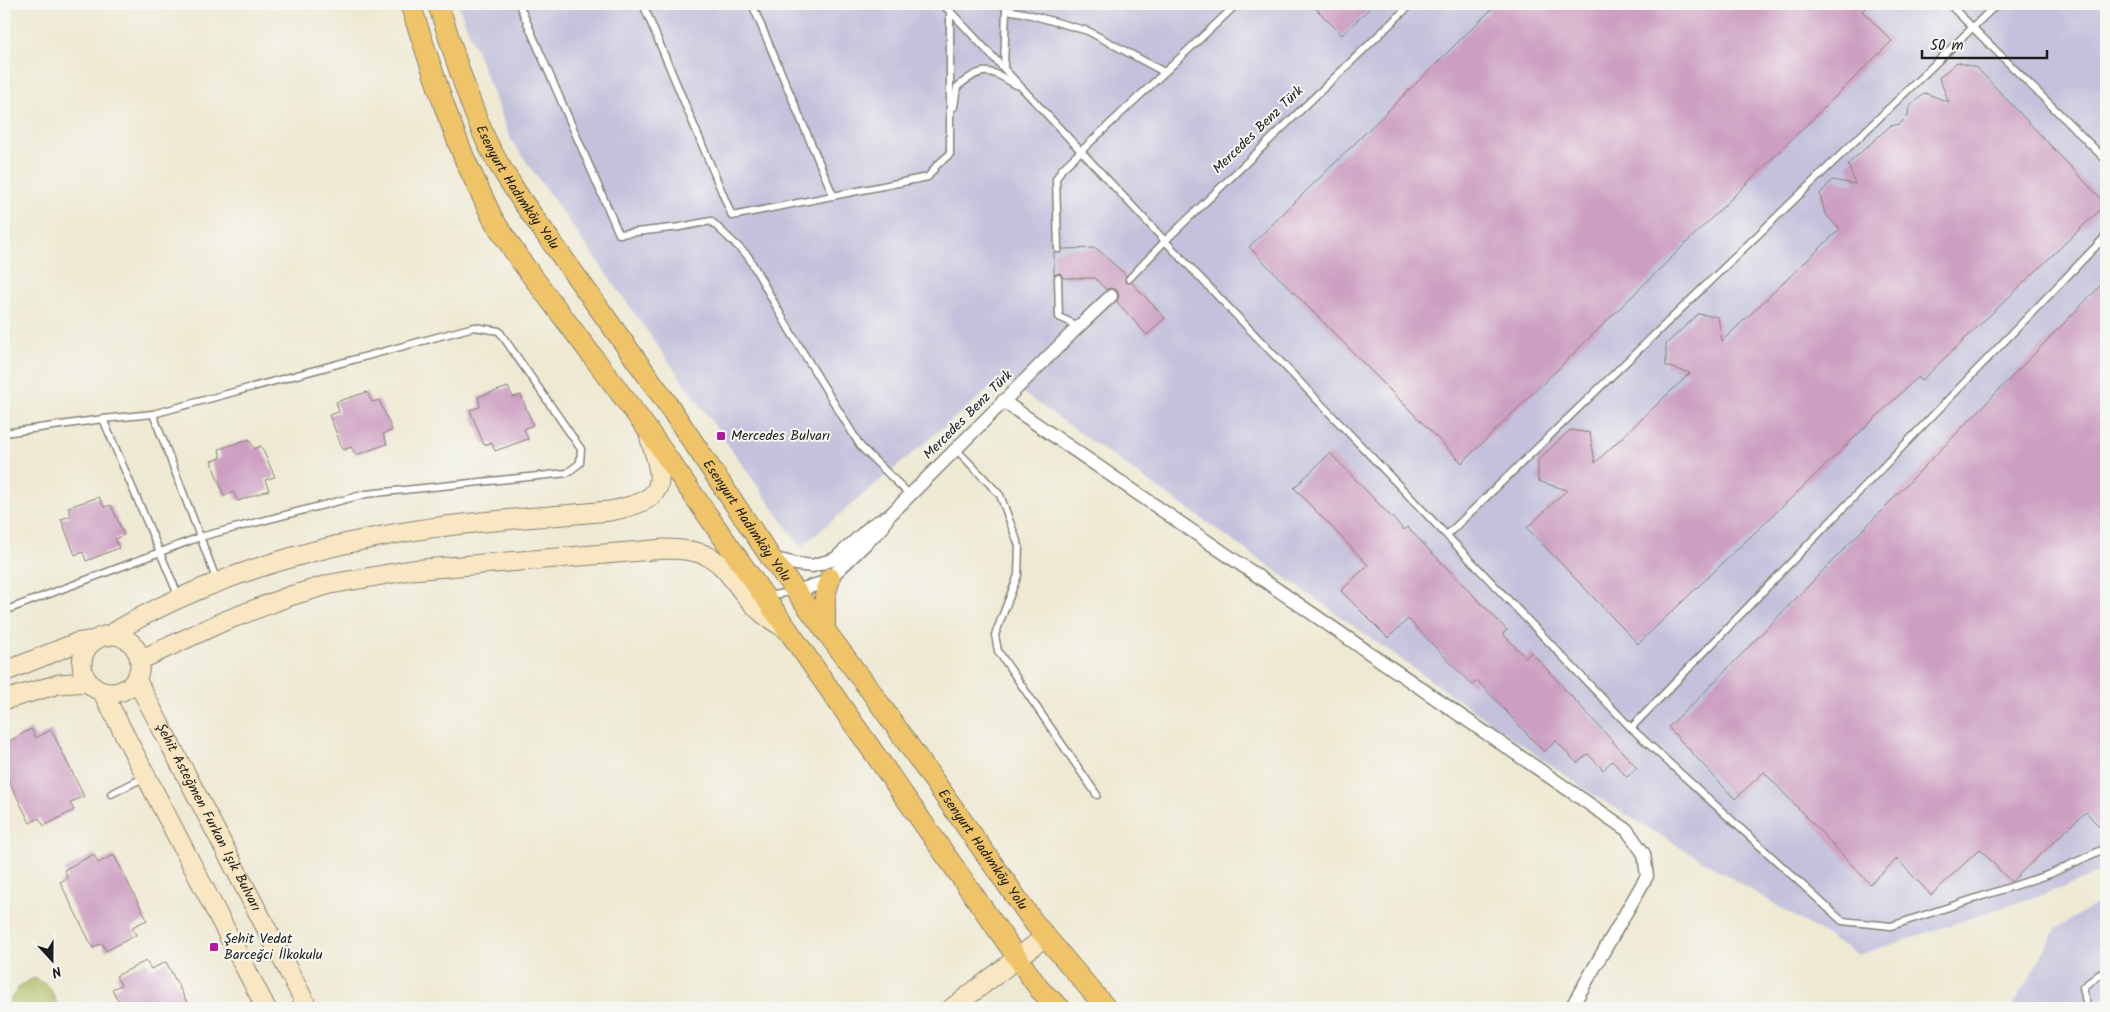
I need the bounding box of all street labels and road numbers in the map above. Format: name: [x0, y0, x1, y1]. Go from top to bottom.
street label: Mercedes Benz Türk: [1207, 80, 1309, 179]
street label: Esenyurt Hadımköy Yolu: [470, 121, 565, 255]
street label: Mercedes Benz Türk: [918, 365, 1018, 465]
street label: Esenyurt Hadımköy Yolu: [697, 455, 797, 587]
street label: Şehit Asteğmen Furkan Işık Bulvarı: [150, 719, 267, 916]
street label: Esenyurt Hadımköy Yolu: [932, 784, 1033, 915]

